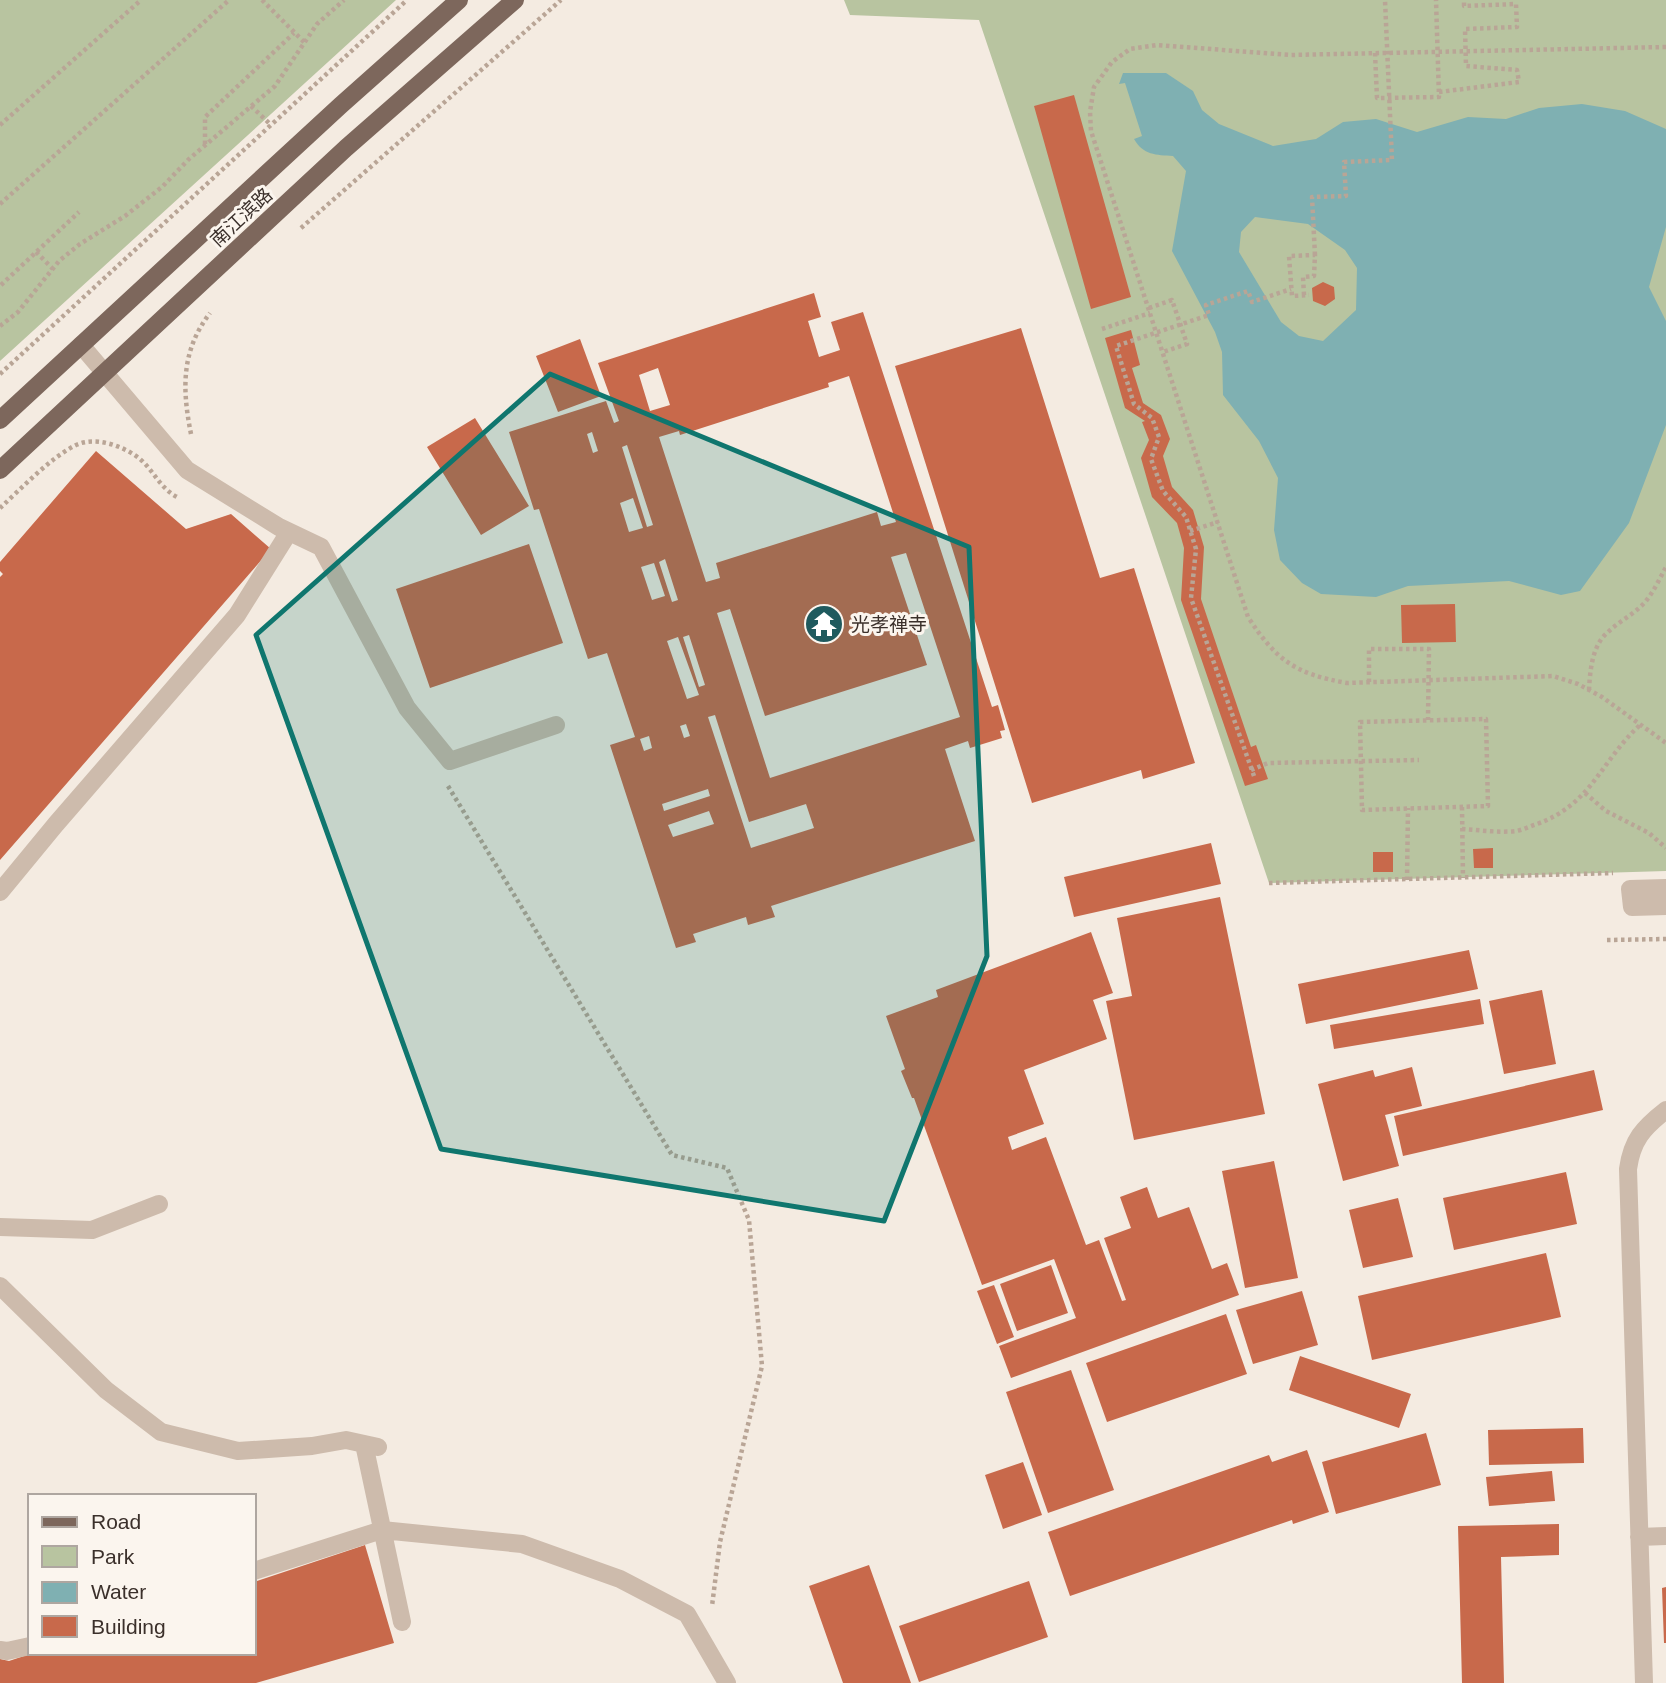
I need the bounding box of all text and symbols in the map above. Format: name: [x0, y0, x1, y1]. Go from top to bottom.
street label: 南江滨路: [206, 184, 276, 251]
temple icon: 光孝禅寺: [803, 603, 845, 645]
place label: 光孝禅寺: [851, 614, 927, 635]
legend: [28, 1494, 256, 1655]
text: Road: [91, 1510, 141, 1533]
text: Park: [91, 1545, 135, 1568]
text: Water: [91, 1580, 146, 1603]
text: Building: [91, 1615, 166, 1638]

